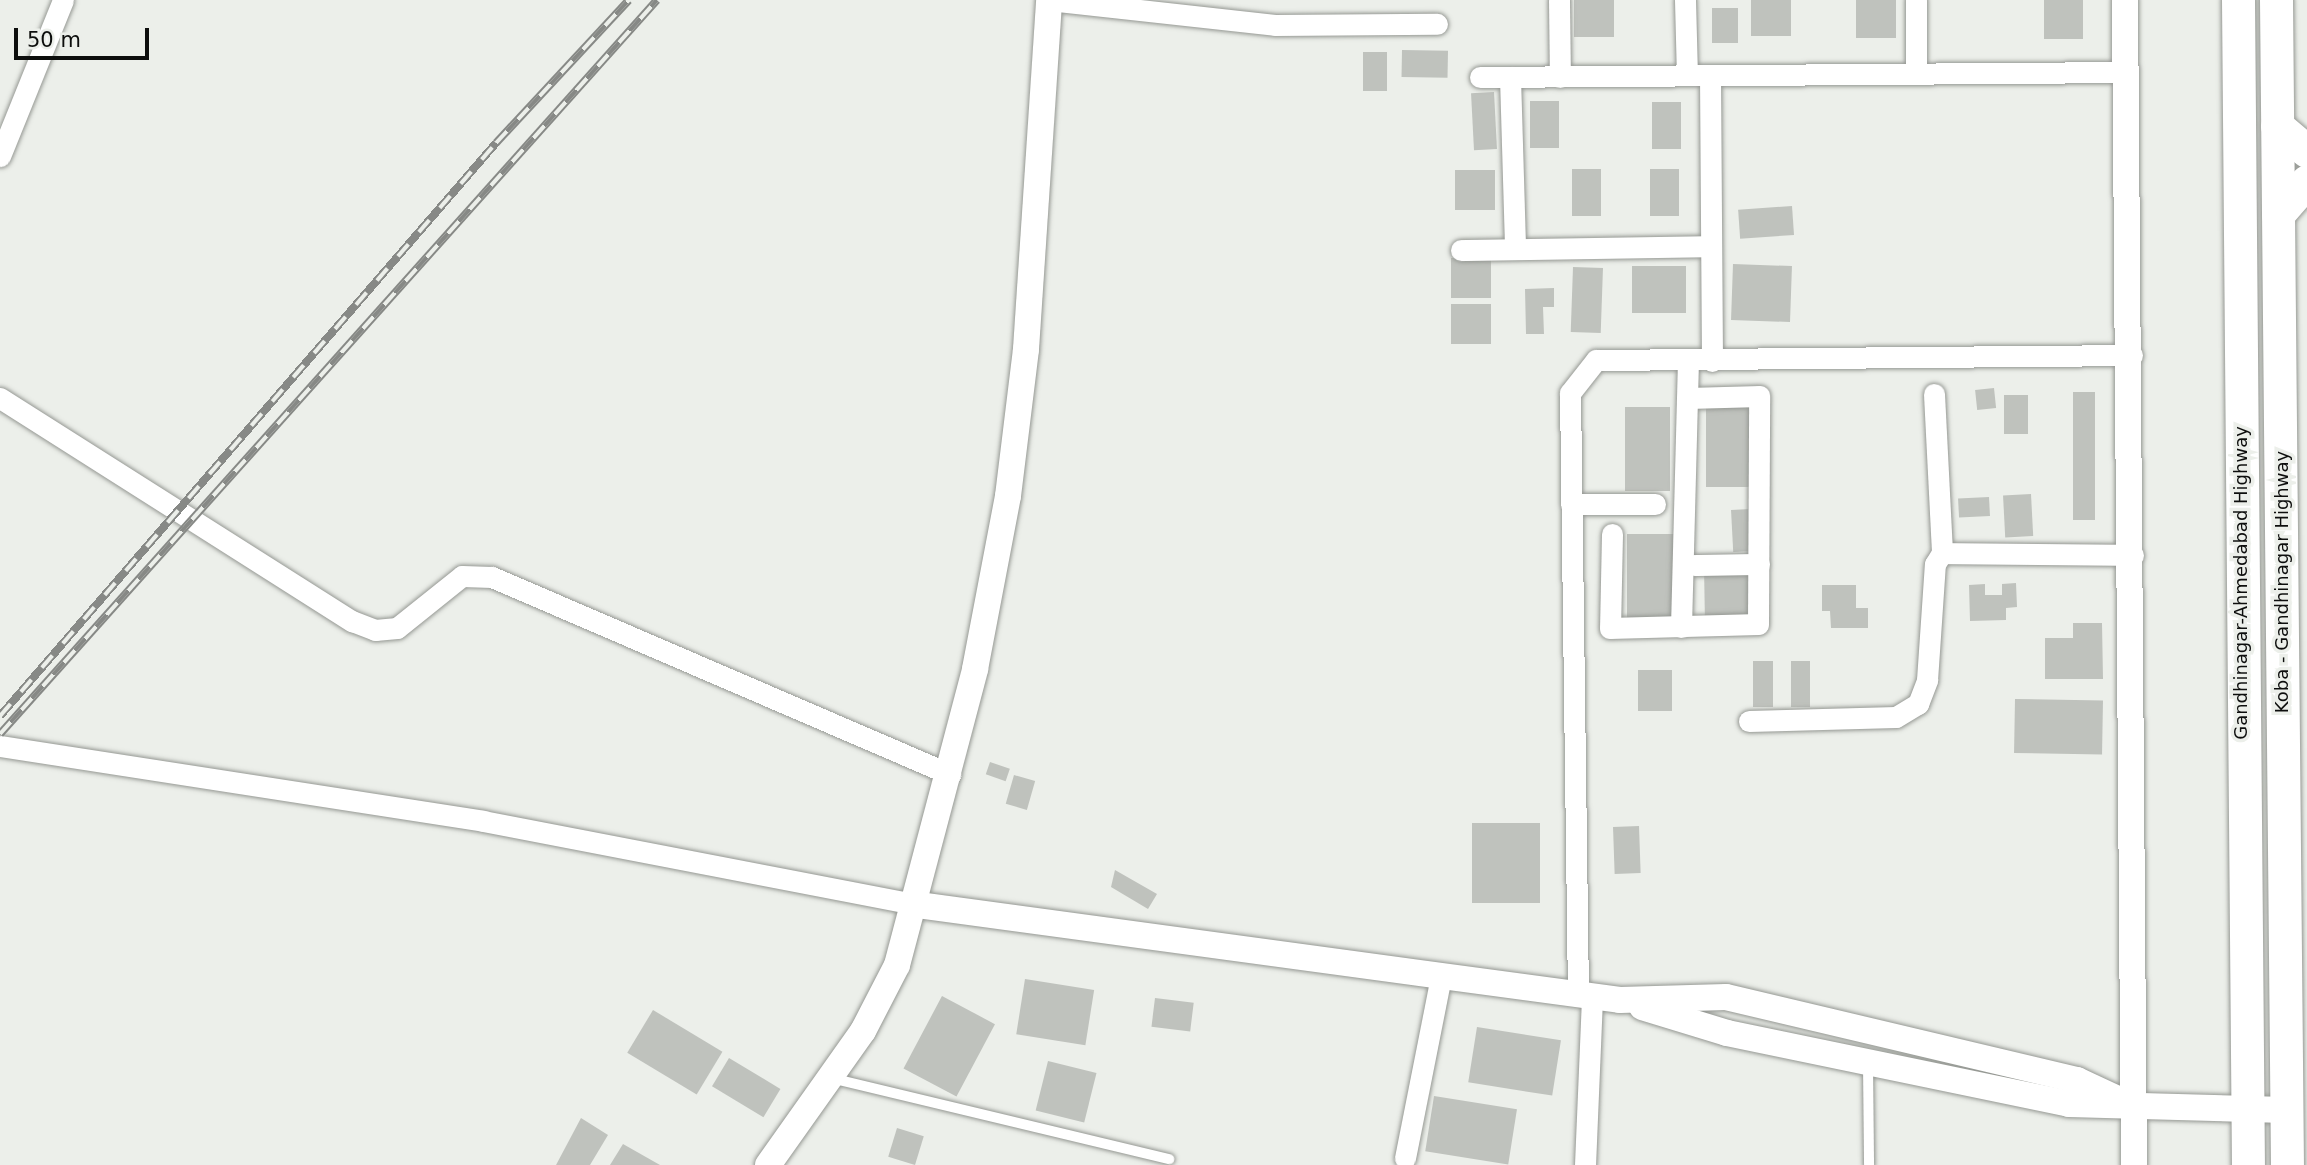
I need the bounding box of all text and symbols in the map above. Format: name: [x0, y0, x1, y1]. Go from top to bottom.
scale bar: [18, 14, 152, 58]
text: 50 m: [27, 28, 81, 52]
street label: Gandhinagar-Ahmedabad Highway: [2230, 426, 2252, 740]
street label: Koba - Gandhinagar Highway: [2271, 451, 2293, 713]

